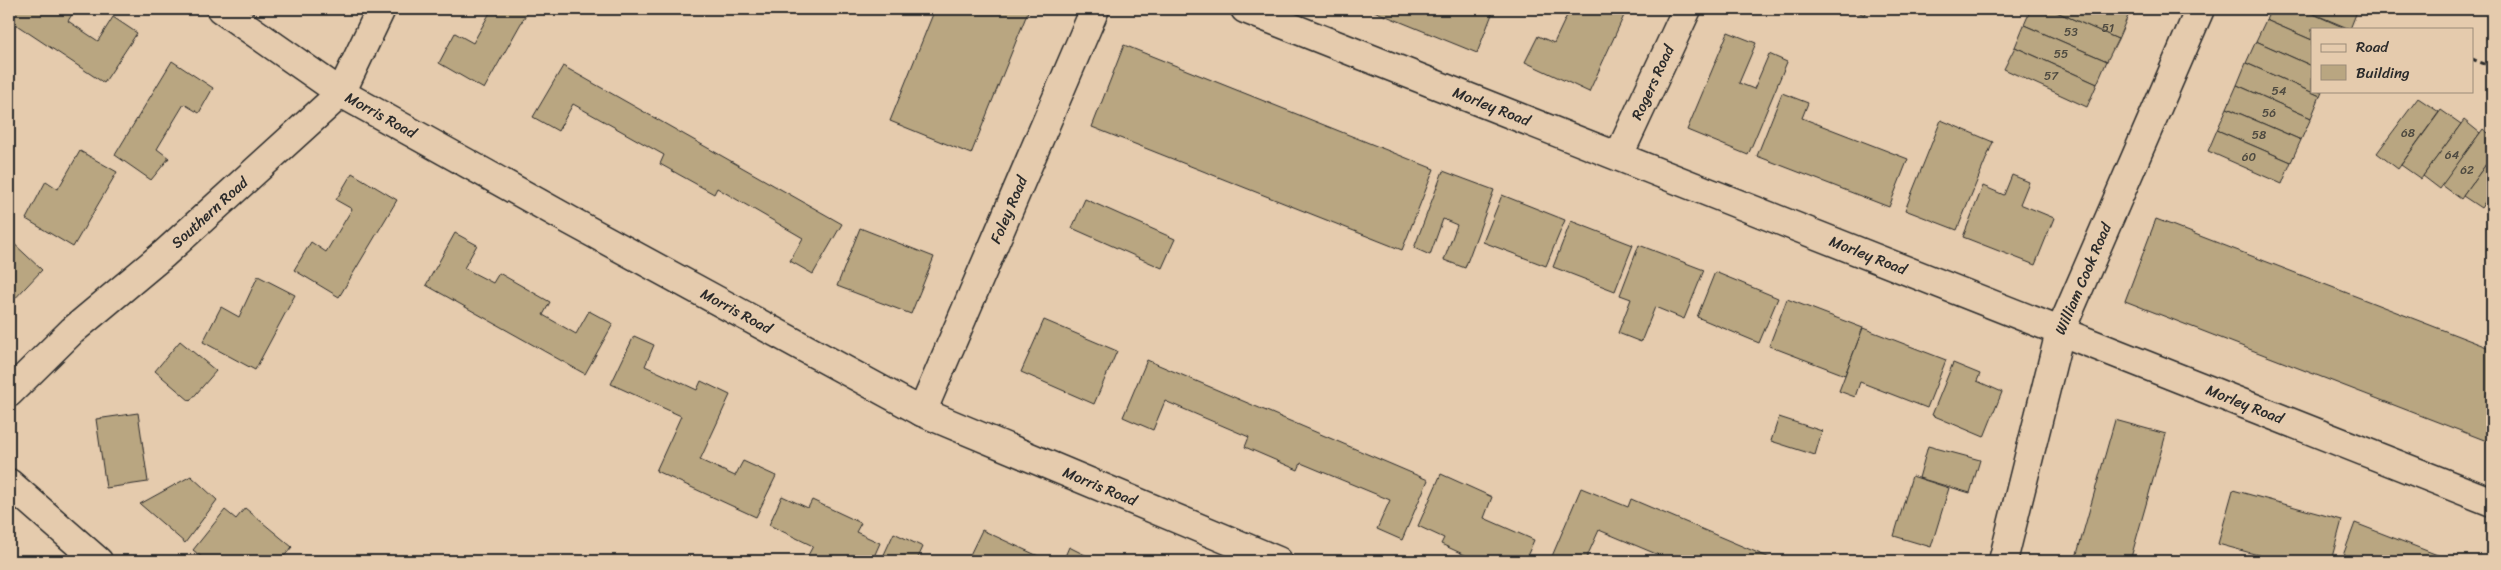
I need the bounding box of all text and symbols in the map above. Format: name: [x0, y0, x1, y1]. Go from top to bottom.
house number: 51: [2102, 17, 2114, 39]
house number: 53: [2064, 21, 2078, 43]
legend: [2311, 28, 2474, 92]
text: Road: [2356, 34, 2389, 60]
street label: Rogers Road: [1624, 40, 1682, 124]
house number: 55: [2054, 43, 2068, 65]
text: Building: [2356, 60, 2410, 86]
house number: 57: [2044, 65, 2059, 87]
street label: Morley Road: [1449, 79, 1535, 134]
house number: 54: [2272, 80, 2287, 102]
street label: Morris Road: [340, 85, 422, 146]
house number: 56: [2262, 102, 2276, 124]
house number: 68: [2401, 122, 2415, 144]
house number: 58: [2252, 124, 2266, 146]
house number: 64: [2445, 144, 2460, 166]
house number: 60: [2242, 146, 2257, 168]
house number: 62: [2460, 159, 2474, 181]
street label: Southern Road: [165, 170, 255, 255]
street label: Foley Road: [983, 171, 1035, 248]
street label: William Cook Road: [2047, 218, 2119, 339]
street label: Morley Road: [1825, 228, 1912, 283]
street label: Morris Road: [696, 281, 778, 342]
street label: Morley Road: [2202, 377, 2288, 432]
street label: Morris Road: [1059, 459, 1142, 514]

